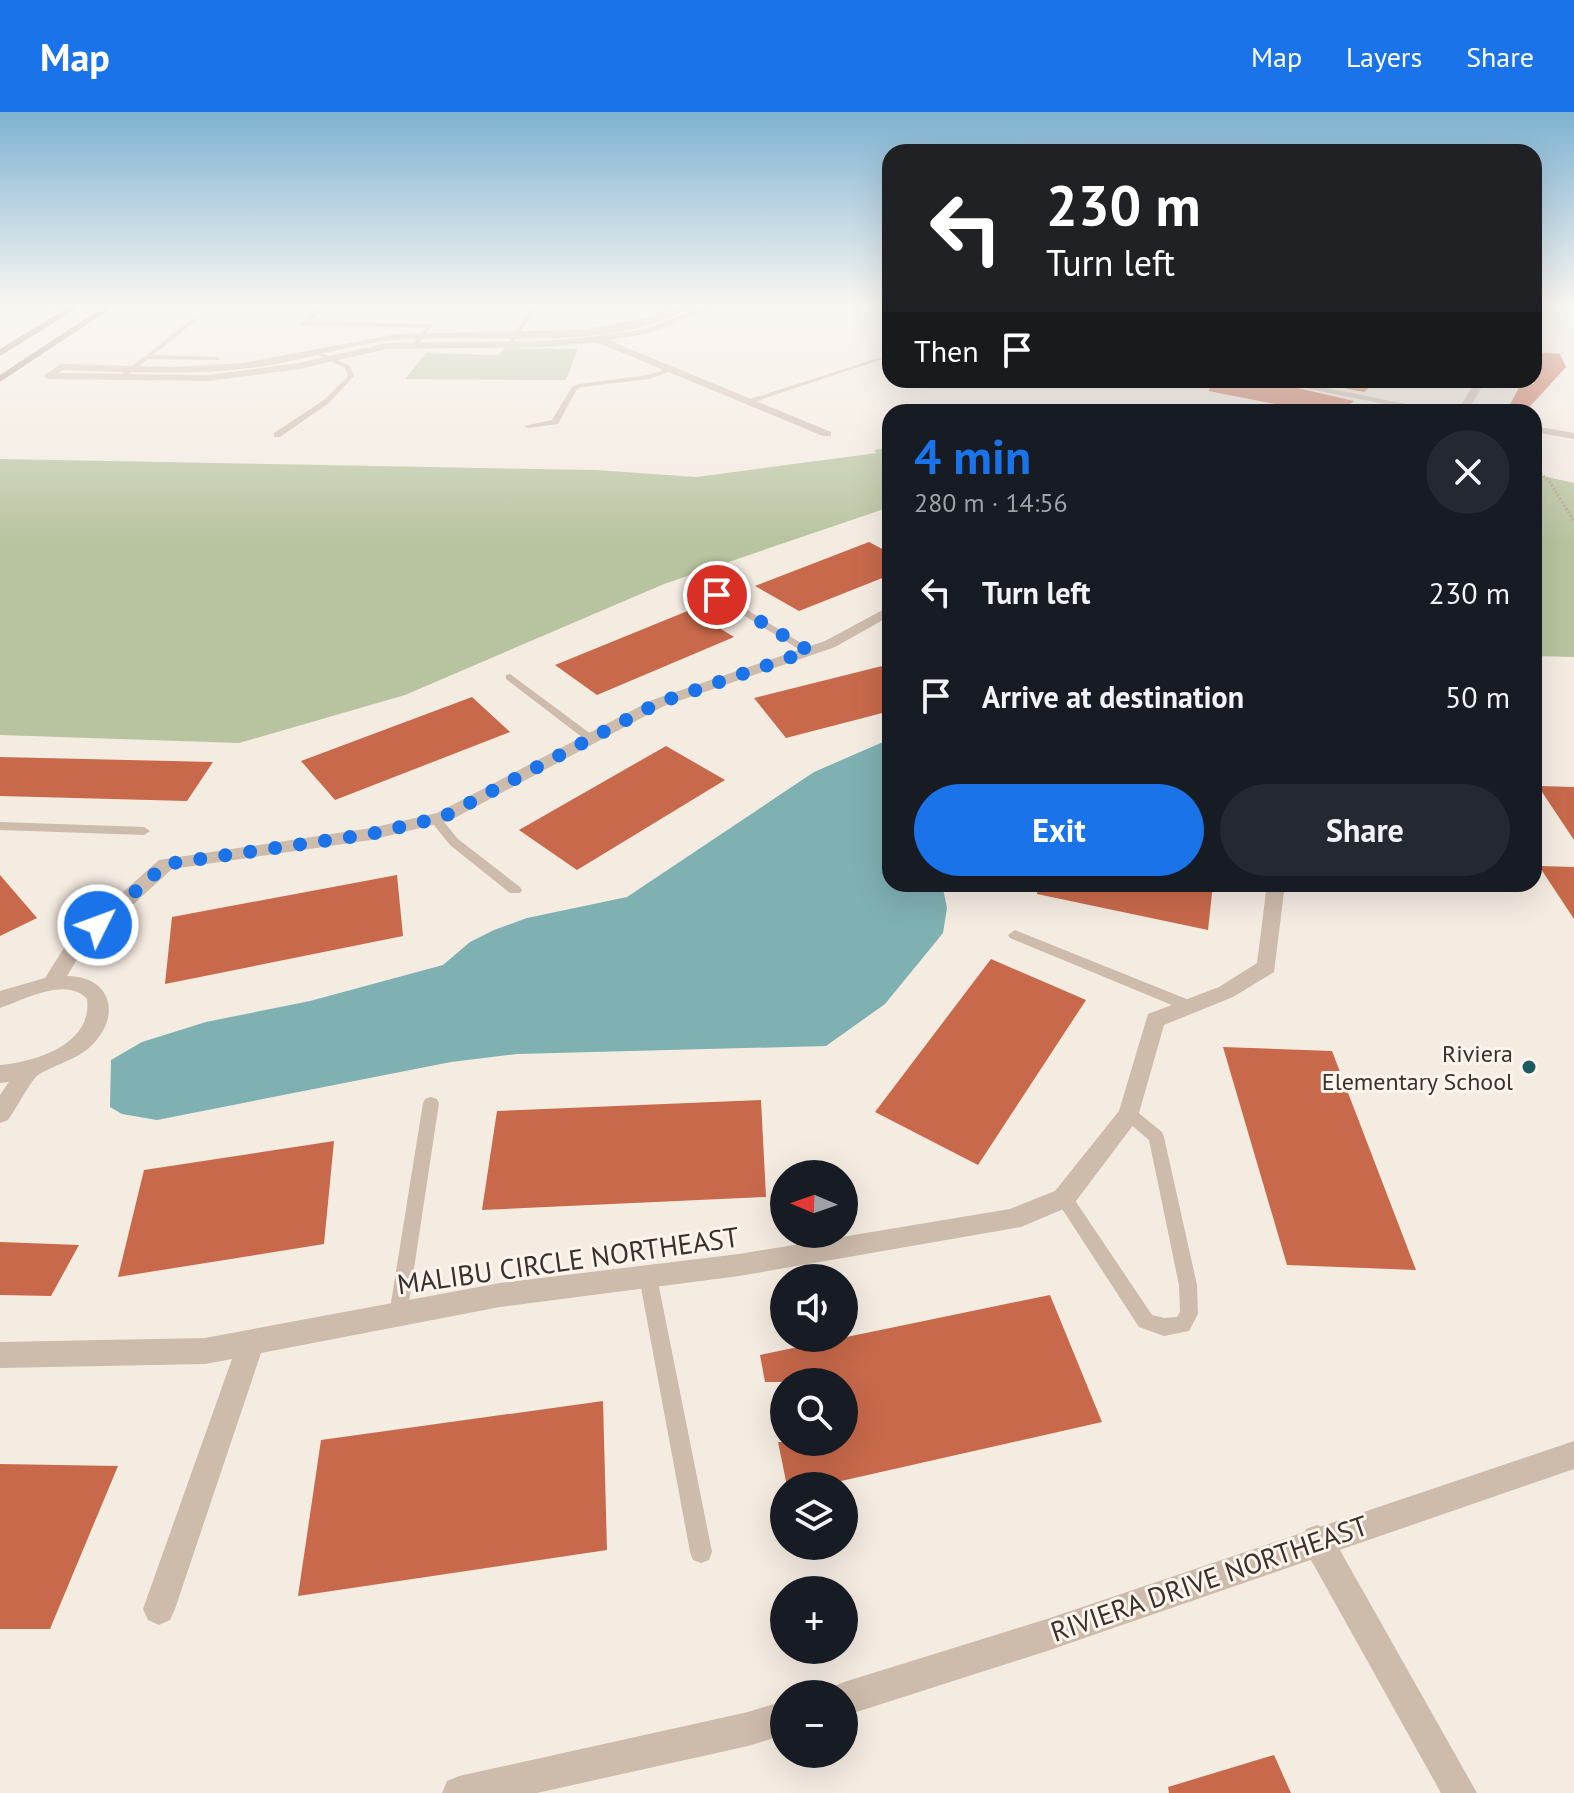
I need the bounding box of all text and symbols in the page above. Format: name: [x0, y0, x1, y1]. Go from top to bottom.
text: Map: [40, 32, 110, 81]
text: Map: [1251, 38, 1302, 75]
text: Layers: [1346, 38, 1422, 75]
text: Share: [1466, 38, 1534, 75]
text: 230 m: [1046, 169, 1201, 241]
icon: left: [914, 176, 1018, 280]
text: Turn left: [1046, 239, 1175, 286]
icon: arrive: [995, 328, 1039, 372]
text: Then: [914, 331, 979, 370]
text: 4 min: [914, 425, 1031, 487]
button: close: [1426, 430, 1510, 514]
text: 280 m · 14:56: [914, 486, 1068, 519]
pin: [683, 561, 751, 629]
icon: left: [914, 570, 958, 614]
icon: arrive: [695, 573, 739, 617]
text: Turn left: [982, 573, 1090, 612]
text: 230 m: [1429, 573, 1510, 612]
icon: arrive: [914, 674, 958, 718]
text: Arrive at destination: [982, 677, 1244, 716]
text: 50 m: [1445, 677, 1510, 716]
button: Exit: [914, 784, 1204, 876]
button: Share: [1220, 784, 1510, 876]
position arrow: [56, 883, 140, 967]
place label: Riviera Elementary School: [1322, 1038, 1513, 1097]
marker: Riviera Elementary School: [1520, 1058, 1538, 1076]
north arrow: [770, 1160, 858, 1248]
map controls: [770, 1160, 858, 1768]
street label: MALIBU CIRCLE NORTHEAST: [395, 1218, 742, 1302]
button: sound: [770, 1264, 858, 1352]
button: search: [770, 1368, 858, 1456]
button: layers: [770, 1472, 858, 1560]
street label: RIVIERA DRIVE NORTHEAST: [1045, 1506, 1373, 1650]
button: +: [770, 1576, 858, 1664]
button: −: [770, 1680, 858, 1768]

